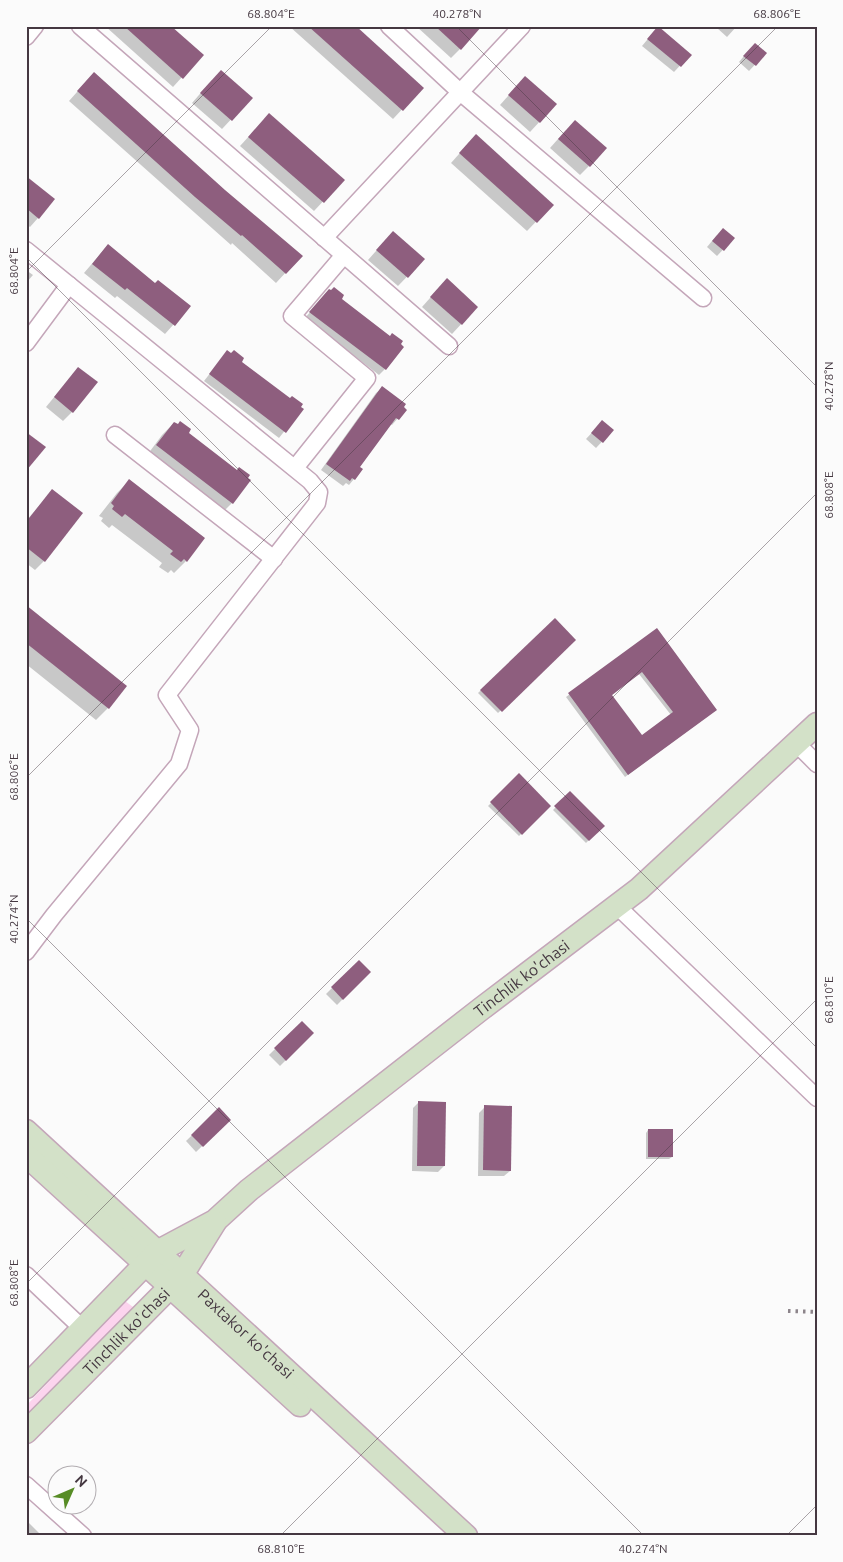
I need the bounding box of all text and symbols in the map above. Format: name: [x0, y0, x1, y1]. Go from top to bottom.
text: 68.804°E: [247, 7, 295, 20]
text: 40.278°N: [432, 7, 482, 20]
text: 68.806°E: [753, 7, 801, 20]
text: 68.804°E: [7, 247, 20, 295]
text: 40.278°N: [822, 361, 835, 411]
text: 68.808°E: [822, 471, 835, 519]
text: 68.806°E: [7, 753, 20, 801]
text: 40.274°N: [7, 894, 20, 944]
street label: Tinchlik ko'chasi: [470, 936, 573, 1020]
text: 68.810°E: [822, 976, 835, 1024]
text: 68.808°E: [7, 1259, 20, 1307]
street label: Tinchlik ko'chasi: [79, 1284, 173, 1378]
street label: Paxtakor ko'chasi: [194, 1285, 298, 1382]
north arrow: [48, 1464, 98, 1514]
text: N: [72, 1471, 91, 1490]
text: 68.810°E: [257, 1542, 305, 1555]
text: 40.274°N: [618, 1542, 668, 1555]

